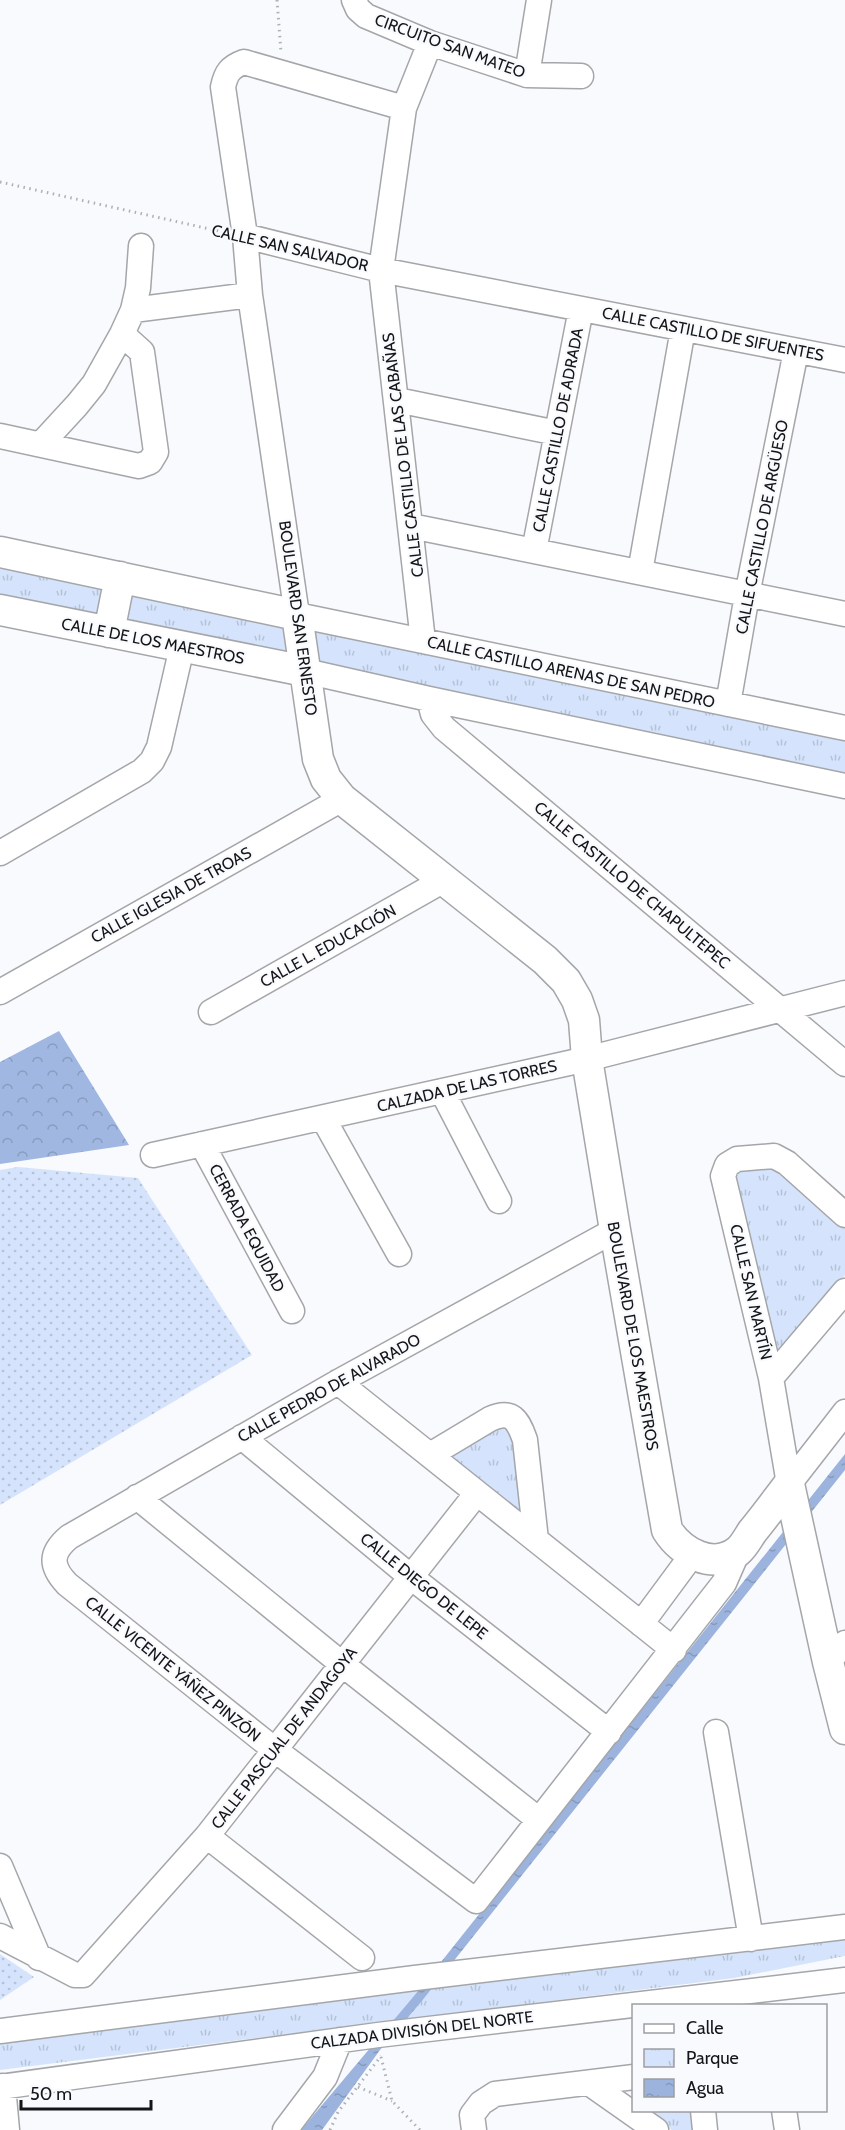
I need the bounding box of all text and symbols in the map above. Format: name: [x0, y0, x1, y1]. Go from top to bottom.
street label: CIRCUITO SAN MATEO: [372, 10, 528, 82]
street label: CALLE SAN SALVADOR: [210, 221, 371, 275]
street label: CALLE CASTILLO DE SIFUENTES: [600, 303, 826, 365]
street label: CALLE CASTILLO DE ADRADA: [529, 326, 587, 534]
street label: CALLE CASTILLO DE LAS CABAÑAS: [379, 332, 427, 578]
street label: CALLE CASTILLO DE ARGÜESO: [732, 418, 792, 636]
street label: BOULEVARD SAN ERNESTO: [275, 519, 321, 717]
street label: CALLE DE LOS MAESTROS: [60, 614, 246, 668]
street label: CALLE CASTILLO ARENAS DE SAN PEDRO: [425, 632, 717, 712]
street label: CALLE CASTILLO DE CHAPULTEPEC: [530, 798, 734, 972]
street label: CALLE IGLESIA DE TROAS: [87, 843, 255, 947]
street label: CALLE L. EDUCACIÓN: [257, 901, 399, 991]
street label: CALZADA DE LAS TORRES: [375, 1056, 559, 1116]
street label: CERRADA EQUIDAD: [205, 1161, 289, 1295]
street label: BOULEVARD DE LOS MAESTROS: [604, 1220, 662, 1452]
street label: CALLE SAN MARTÍN: [726, 1222, 776, 1362]
street label: CALLE PEDRO DE ALVARADO: [234, 1330, 424, 1446]
street label: CALLE DIEGO DE LEPE: [357, 1529, 492, 1643]
street label: CALLE VICENTE YÁÑEZ PINZÓN: [82, 1592, 264, 1746]
street label: CALLE PASCUAL DE ANDAGOYA: [207, 1643, 361, 1833]
legend: [632, 2004, 827, 2112]
street label: CALZADA DIVISIÓN DEL NORTE: [310, 2007, 534, 2053]
text: Calle: [686, 2017, 723, 2039]
text: Parque: [686, 2047, 739, 2069]
scale bar: [21, 2073, 152, 2111]
text: Agua: [686, 2077, 724, 2099]
text: 50 m: [30, 2083, 72, 2105]

